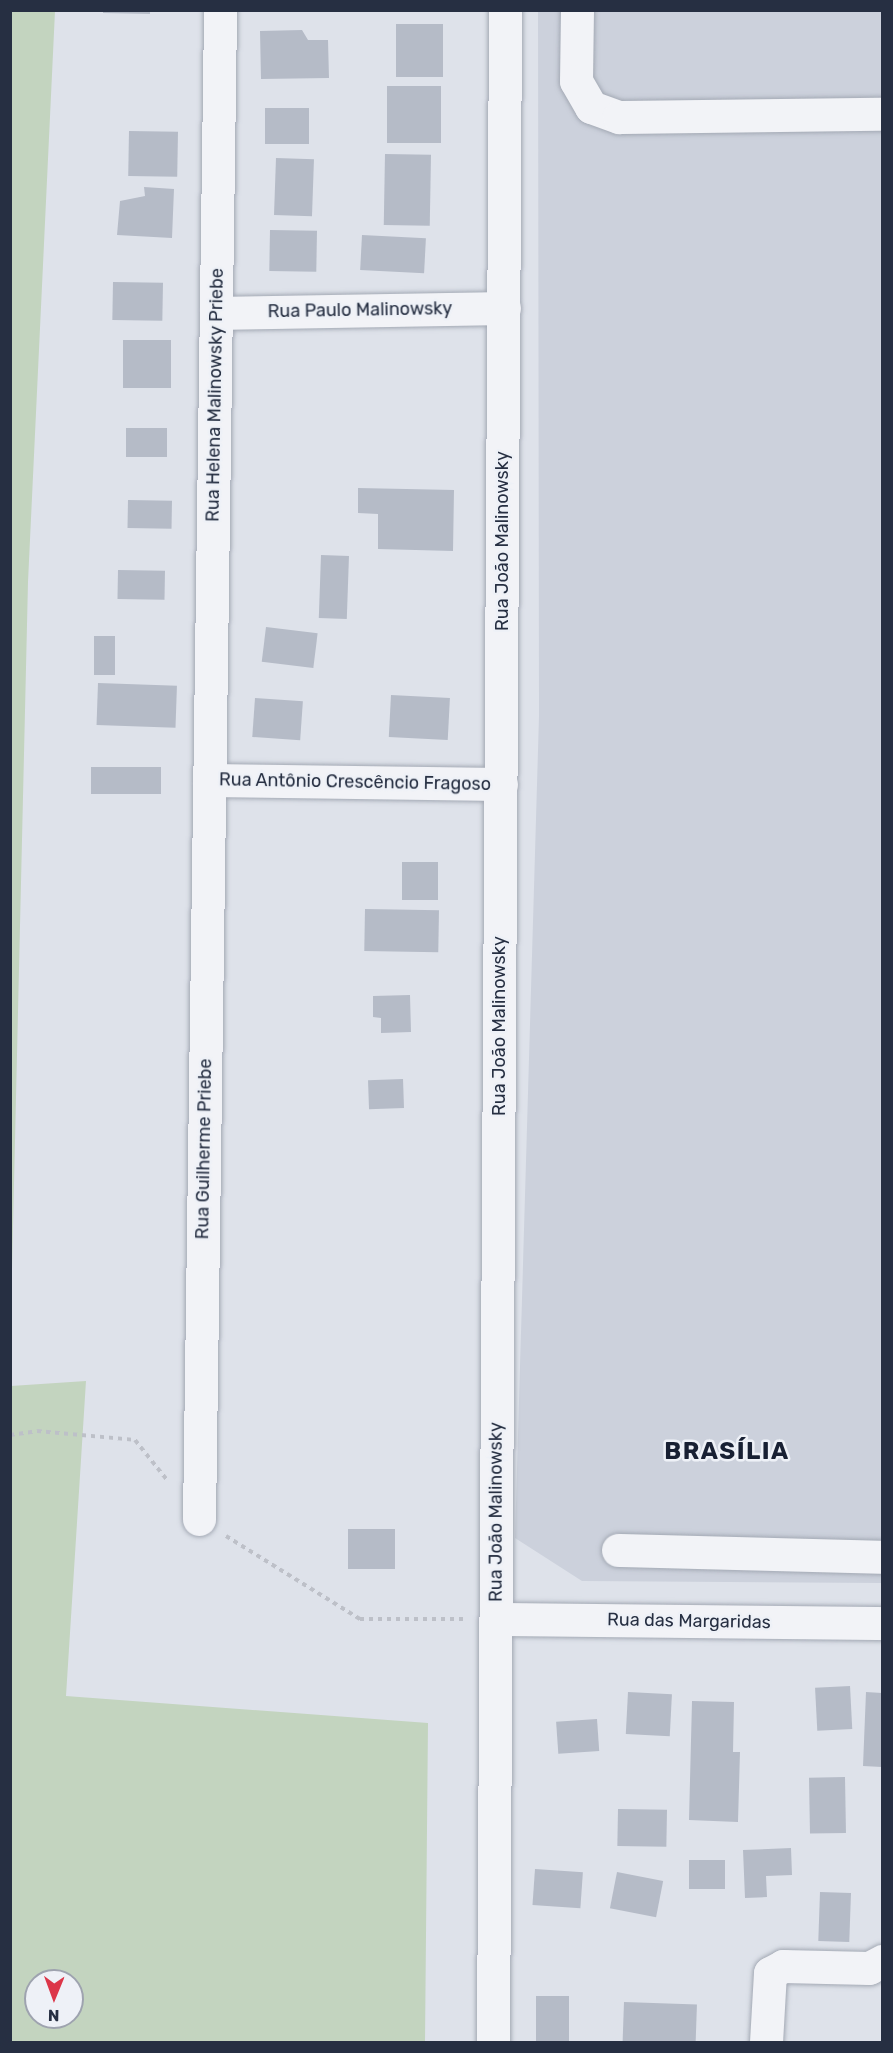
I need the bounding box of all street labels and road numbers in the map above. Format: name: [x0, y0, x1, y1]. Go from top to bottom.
street label: Rua Helena Malinowsky Priebe: [202, 268, 228, 522]
street label: Rua Paulo Malinowsky: [267, 298, 453, 322]
street label: Rua João Malinowsky: [491, 451, 513, 631]
street label: Rua Antônio Crescêncio Fragoso: [219, 769, 491, 795]
street label: Rua João Malinowsky: [488, 936, 510, 1116]
street label: Rua Guilherme Priebe: [192, 1058, 216, 1240]
street label: Rua João Malinowsky: [485, 1422, 507, 1602]
street label: Rua das Margaridas: [607, 1609, 771, 1633]

